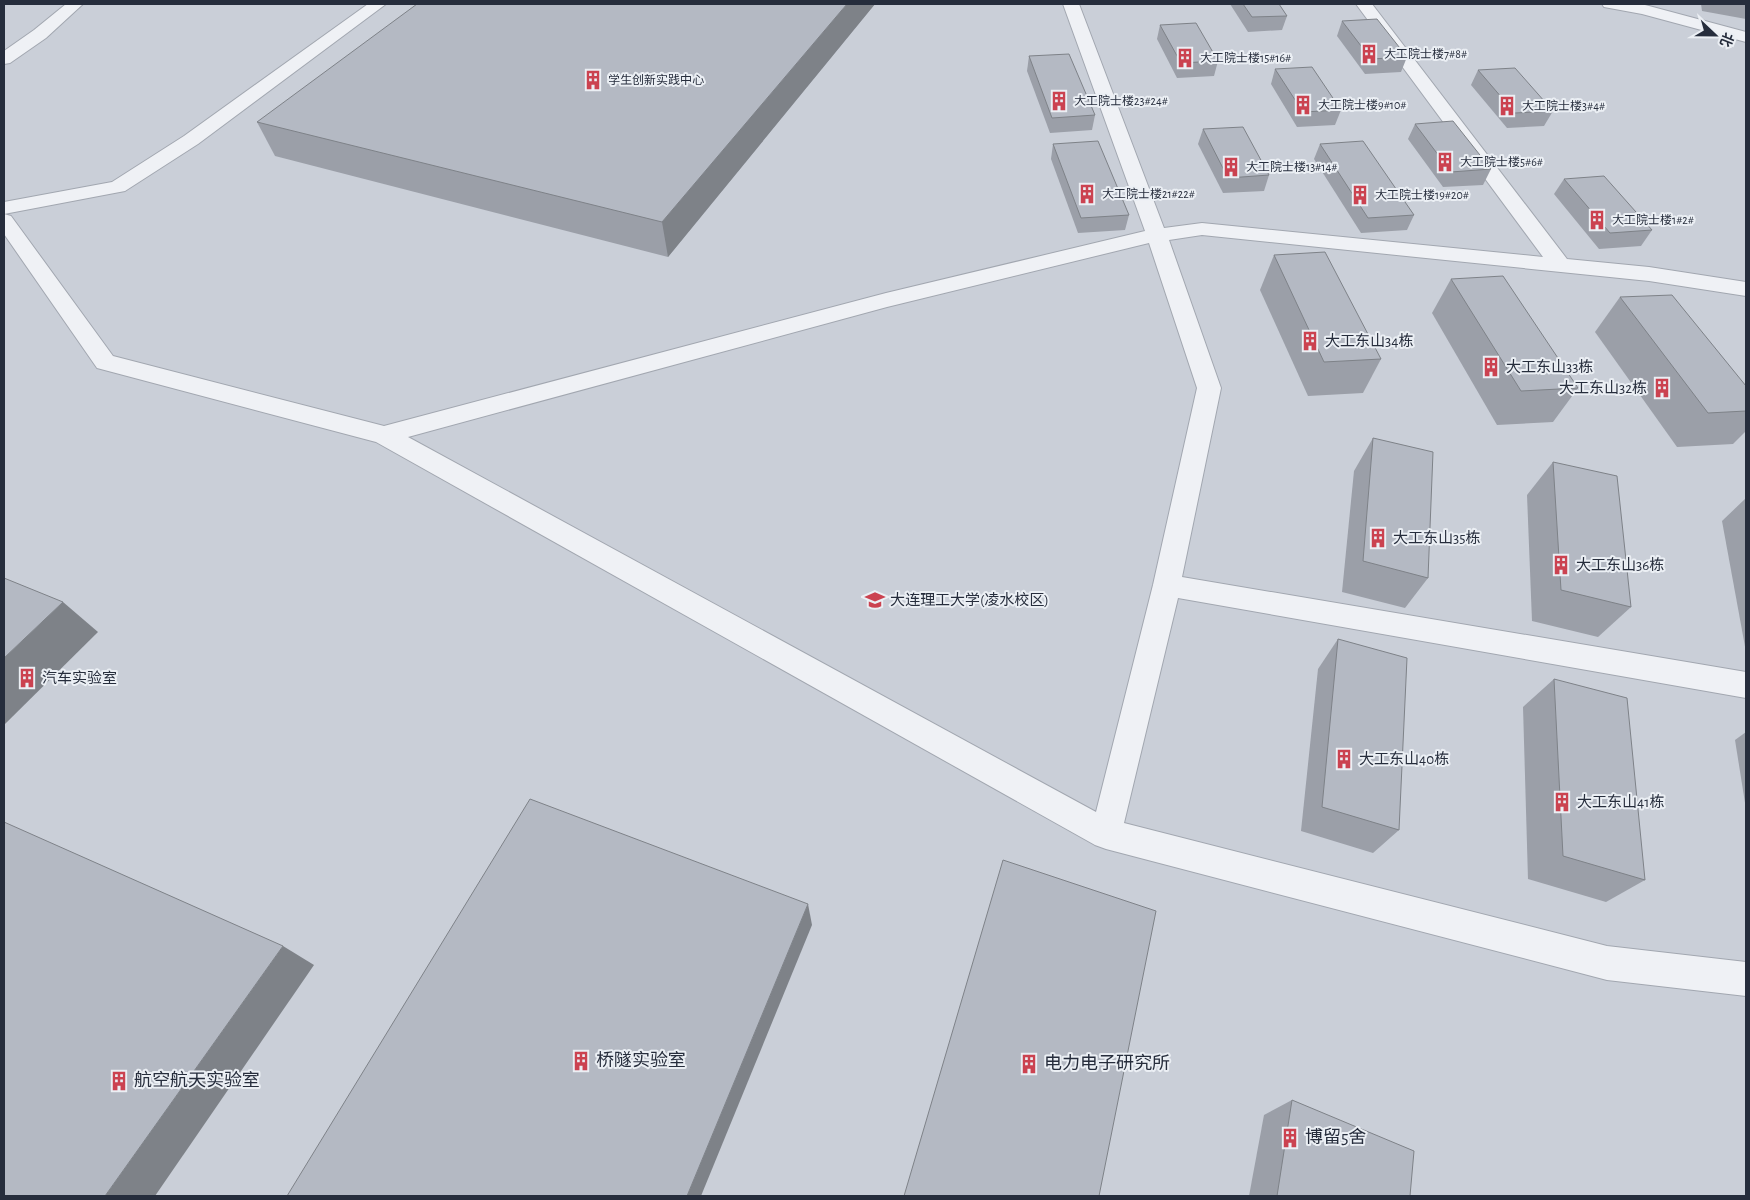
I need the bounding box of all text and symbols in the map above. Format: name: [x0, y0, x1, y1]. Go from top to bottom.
north arrow: [1690, 10, 1740, 60]
text: 北: [1717, 30, 1736, 49]
building icon: 大工院士楼7#8#: [1358, 43, 1380, 65]
building icon: 大工院士楼15#16#: [1174, 47, 1196, 69]
place label: 大工院士楼7#8#: [1384, 47, 1467, 60]
place label: 大工院士楼15#16#: [1200, 51, 1291, 64]
building icon: 学生创新实践中心: [582, 69, 604, 91]
place label: 学生创新实践中心: [608, 73, 704, 86]
building icon: 大工院士楼23#24#: [1048, 90, 1070, 112]
place label: 大工院士楼23#24#: [1074, 94, 1168, 107]
building icon: 大工院士楼9#10#: [1292, 94, 1314, 116]
building icon: 大工院士楼3#4#: [1496, 95, 1518, 117]
place label: 大工院士楼9#10#: [1318, 98, 1407, 111]
place label: 大工院士楼3#4#: [1522, 99, 1605, 112]
building icon: 大工院士楼5#6#: [1434, 151, 1456, 173]
place label: 大工院士楼5#6#: [1460, 155, 1543, 168]
building icon: 大工院士楼13#14#: [1220, 156, 1242, 178]
place label: 大工院士楼13#14#: [1246, 160, 1337, 173]
building icon: 大工院士楼21#22#: [1076, 183, 1098, 205]
building icon: 大工院士楼19#20#: [1349, 184, 1371, 206]
place label: 大工院士楼21#22#: [1102, 187, 1195, 200]
place label: 大工院士楼19#20#: [1375, 188, 1469, 201]
building icon: 大工院士楼1#2#: [1586, 209, 1608, 231]
place label: 大工院士楼1#2#: [1612, 213, 1694, 226]
building icon: 大工东山34栋: [1299, 330, 1321, 352]
place label: 大工东山34栋: [1325, 332, 1413, 349]
building icon: 大工东山33栋: [1480, 356, 1502, 378]
place label: 大工东山33栋: [1506, 358, 1593, 375]
building icon: 大工东山32栋: [1651, 377, 1673, 399]
place label: 大工东山32栋: [1559, 379, 1647, 396]
building icon: 大工东山35栋: [1367, 527, 1389, 549]
place label: 大工东山35栋: [1393, 529, 1480, 546]
building icon: 大工东山36栋: [1550, 554, 1572, 576]
place label: 大工东山36栋: [1576, 556, 1664, 573]
school or university icon: 大连理工大学(凌水校区): [864, 589, 886, 611]
place label: 大连理工大学(凌水校区): [890, 591, 1049, 608]
building icon: 汽车实验室: [16, 667, 38, 689]
place label: 汽车实验室: [42, 670, 117, 686]
building icon: 大工东山40栋: [1333, 748, 1355, 770]
place label: 大工东山40栋: [1359, 750, 1449, 767]
building icon: 大工东山41栋: [1551, 791, 1573, 813]
place label: 大工东山41栋: [1577, 793, 1664, 810]
building icon: 桥隧实验室: [570, 1050, 592, 1072]
place label: 桥隧实验室: [596, 1050, 686, 1070]
building icon: 电力电子研究所: [1018, 1053, 1040, 1075]
place label: 电力电子研究所: [1044, 1053, 1170, 1073]
building icon: 航空航天实验室: [108, 1070, 130, 1092]
place label: 航空航天实验室: [134, 1070, 260, 1090]
building icon: 博留5舍: [1279, 1127, 1301, 1149]
place label: 博留5舍: [1305, 1127, 1367, 1147]

